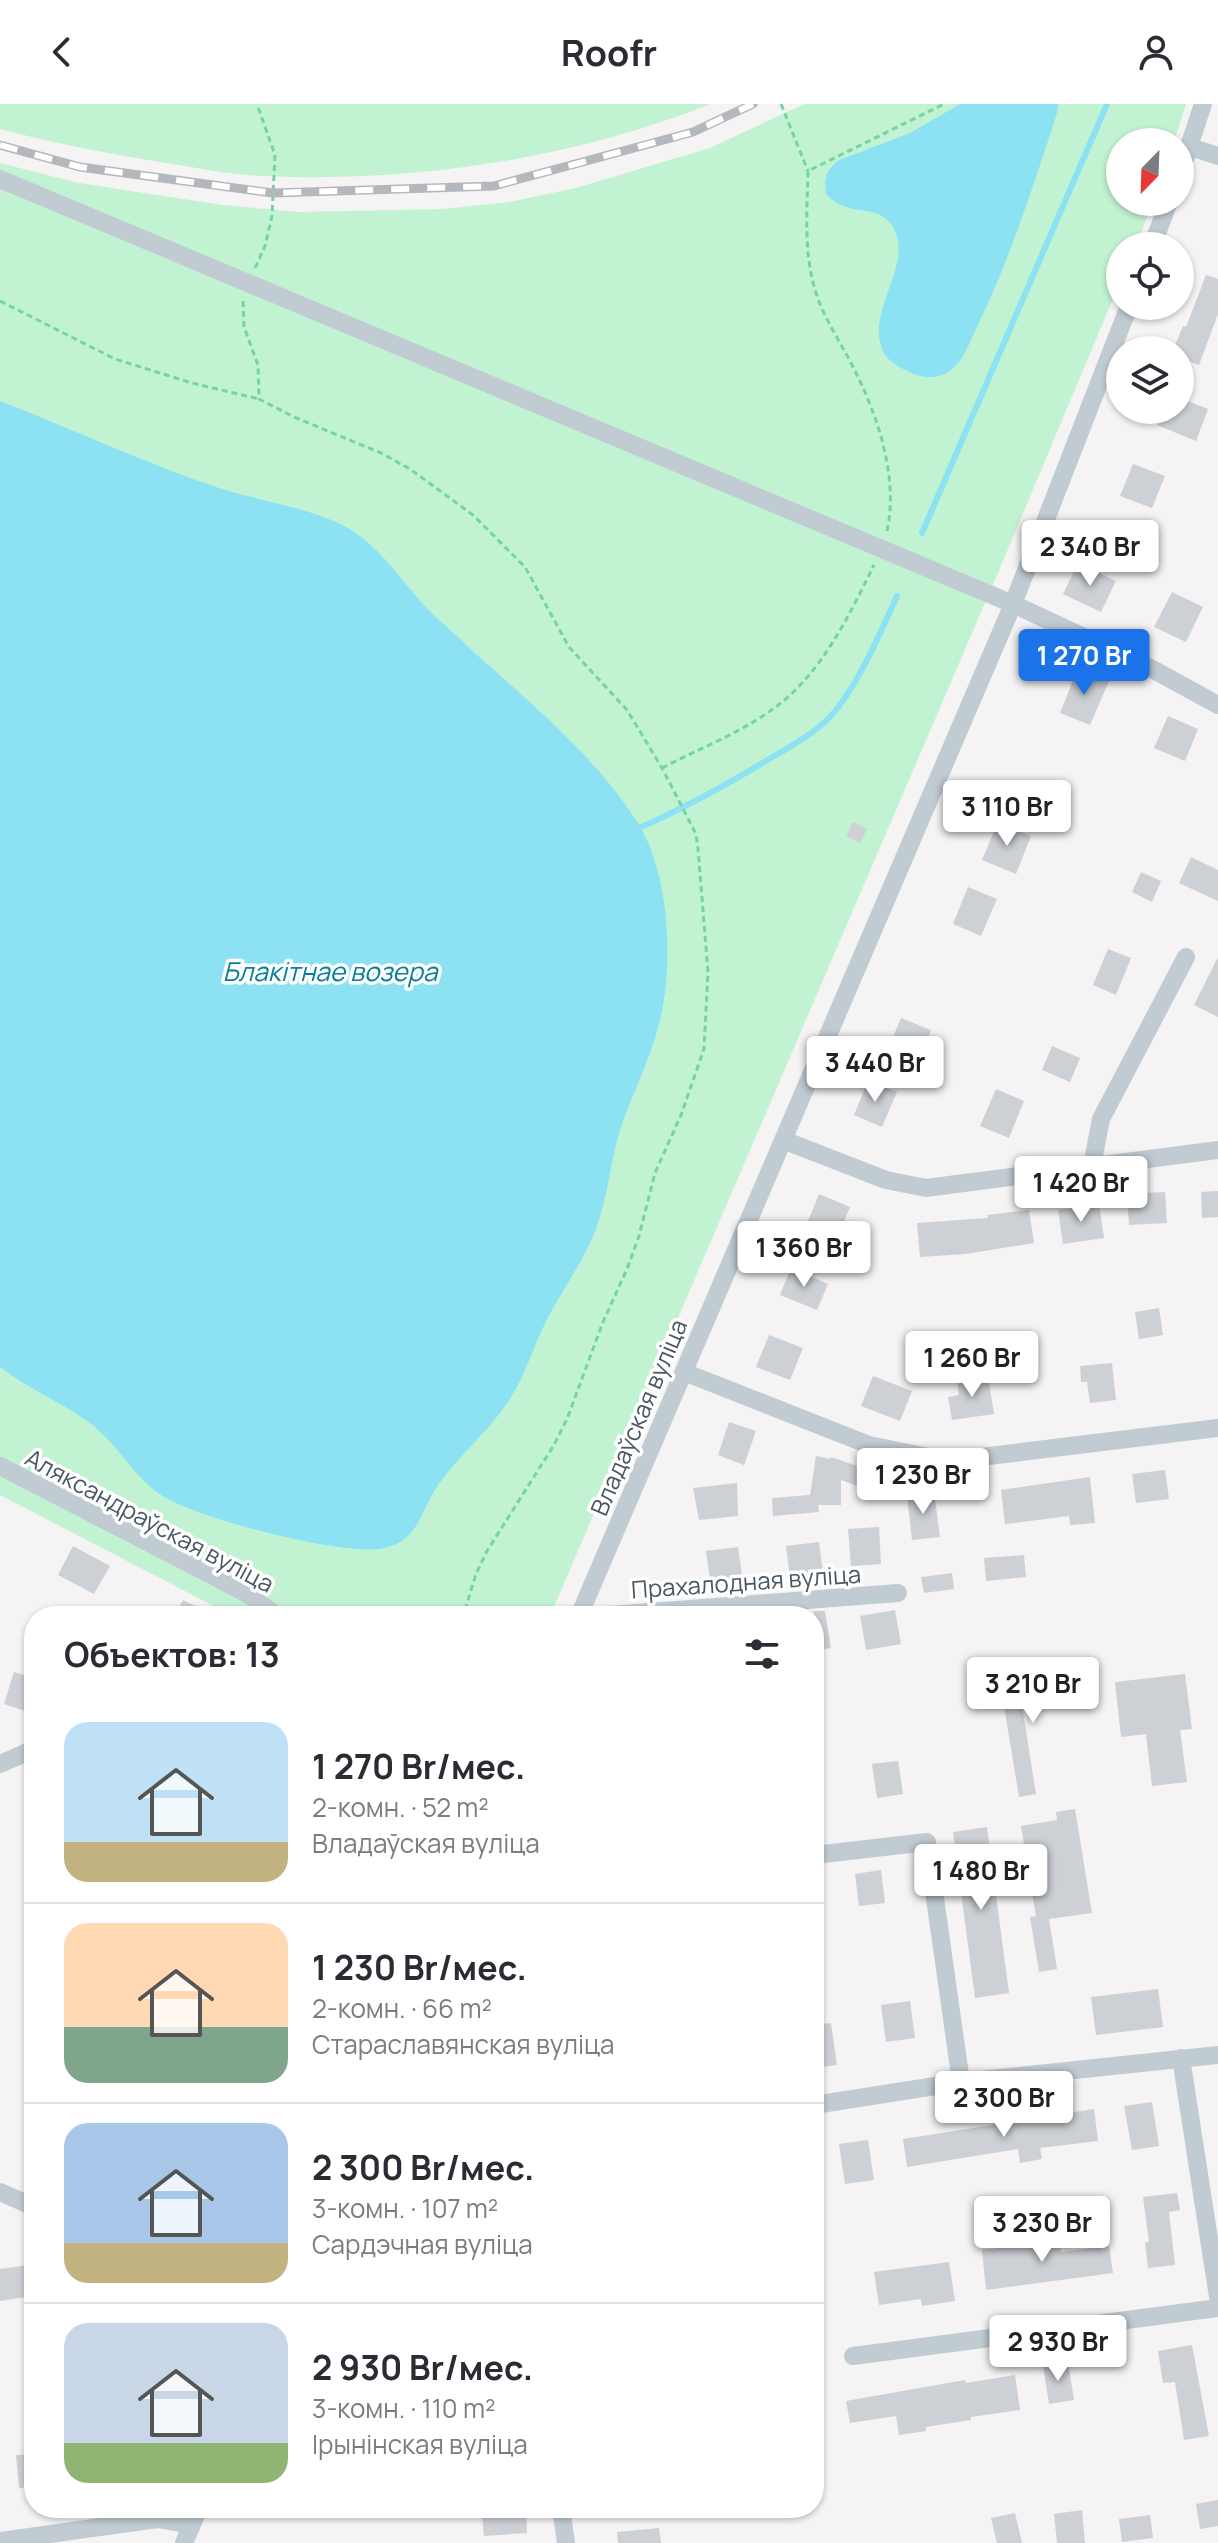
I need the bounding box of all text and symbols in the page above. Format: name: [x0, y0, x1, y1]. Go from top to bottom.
text: Roofr: [561, 28, 657, 77]
icon: back: [40, 30, 84, 74]
icon: person: [1134, 30, 1178, 74]
north arrow: [1106, 128, 1194, 216]
map controls: [1106, 128, 1194, 424]
button: locate: [1106, 232, 1194, 320]
button: layers: [1106, 336, 1194, 424]
pin: 2 340 Br: [1007, 520, 1173, 588]
text: 2 340 Br: [1040, 528, 1140, 564]
pin: 1 270 Br: [1001, 629, 1167, 697]
text: 1 270 Br: [1036, 637, 1132, 673]
pin: 3 110 Br: [924, 780, 1090, 848]
text: 3 110 Br: [961, 788, 1053, 824]
water label: Блакітнае возера: [223, 953, 439, 989]
pin: 3 440 Br: [792, 1036, 958, 1104]
text: 3 440 Br: [825, 1044, 925, 1080]
pin: 1 420 Br: [998, 1156, 1164, 1224]
text: 1 420 Br: [1033, 1164, 1129, 1200]
pin: 1 360 Br: [721, 1221, 887, 1289]
text: 1 360 Br: [756, 1229, 852, 1265]
street label: Владаўская вуліца: [582, 1314, 694, 1520]
pin: 1 260 Br: [889, 1331, 1055, 1399]
text: 1 260 Br: [923, 1339, 1021, 1375]
street label: Аляксандраўская вуліца: [20, 1440, 280, 1600]
pin: 1 230 Br: [840, 1448, 1006, 1516]
text: 1 230 Br: [875, 1456, 971, 1492]
street label: Прахалодная вуліца: [630, 1557, 862, 1605]
text: Объектов: 13: [64, 1631, 280, 1677]
icon: filters: [740, 1632, 784, 1676]
pin: 3 210 Br: [950, 1657, 1116, 1725]
text: 3 210 Br: [985, 1665, 1081, 1701]
text: 1 270 Br/мес.: [312, 1743, 525, 1789]
icon: home: [128, 1754, 224, 1850]
text: 2-комн. · 52 m²: [312, 1789, 489, 1825]
text: Владаўская вуліца: [312, 1825, 540, 1861]
pin: 1 480 Br: [898, 1844, 1064, 1912]
text: 1 480 Br: [932, 1852, 1030, 1888]
text: 1 230 Br/мес.: [312, 1944, 527, 1990]
icon: home: [128, 1955, 224, 2051]
text: 2-комн. · 66 m²: [312, 1990, 492, 2026]
text: Стараславянская вуліца: [312, 2026, 615, 2062]
pin: 2 300 Br: [921, 2071, 1087, 2139]
text: 2 300 Br: [953, 2079, 1055, 2115]
text: 2 300 Br/мес.: [312, 2144, 534, 2190]
icon: home: [128, 2155, 224, 2251]
text: 3-комн. · 107 m²: [312, 2190, 498, 2226]
pin: 3 230 Br: [959, 2196, 1125, 2264]
text: 3 230 Br: [992, 2204, 1092, 2240]
text: Сардэчная вуліца: [312, 2226, 533, 2262]
pin: 2 930 Br: [975, 2315, 1141, 2383]
text: 2 930 Br: [1007, 2323, 1109, 2359]
text: 2 930 Br/мес.: [312, 2344, 533, 2390]
icon: home: [128, 2355, 224, 2451]
text: 3-комн. · 110 m²: [312, 2390, 495, 2426]
text: Ірынінская вуліца: [312, 2426, 528, 2462]

